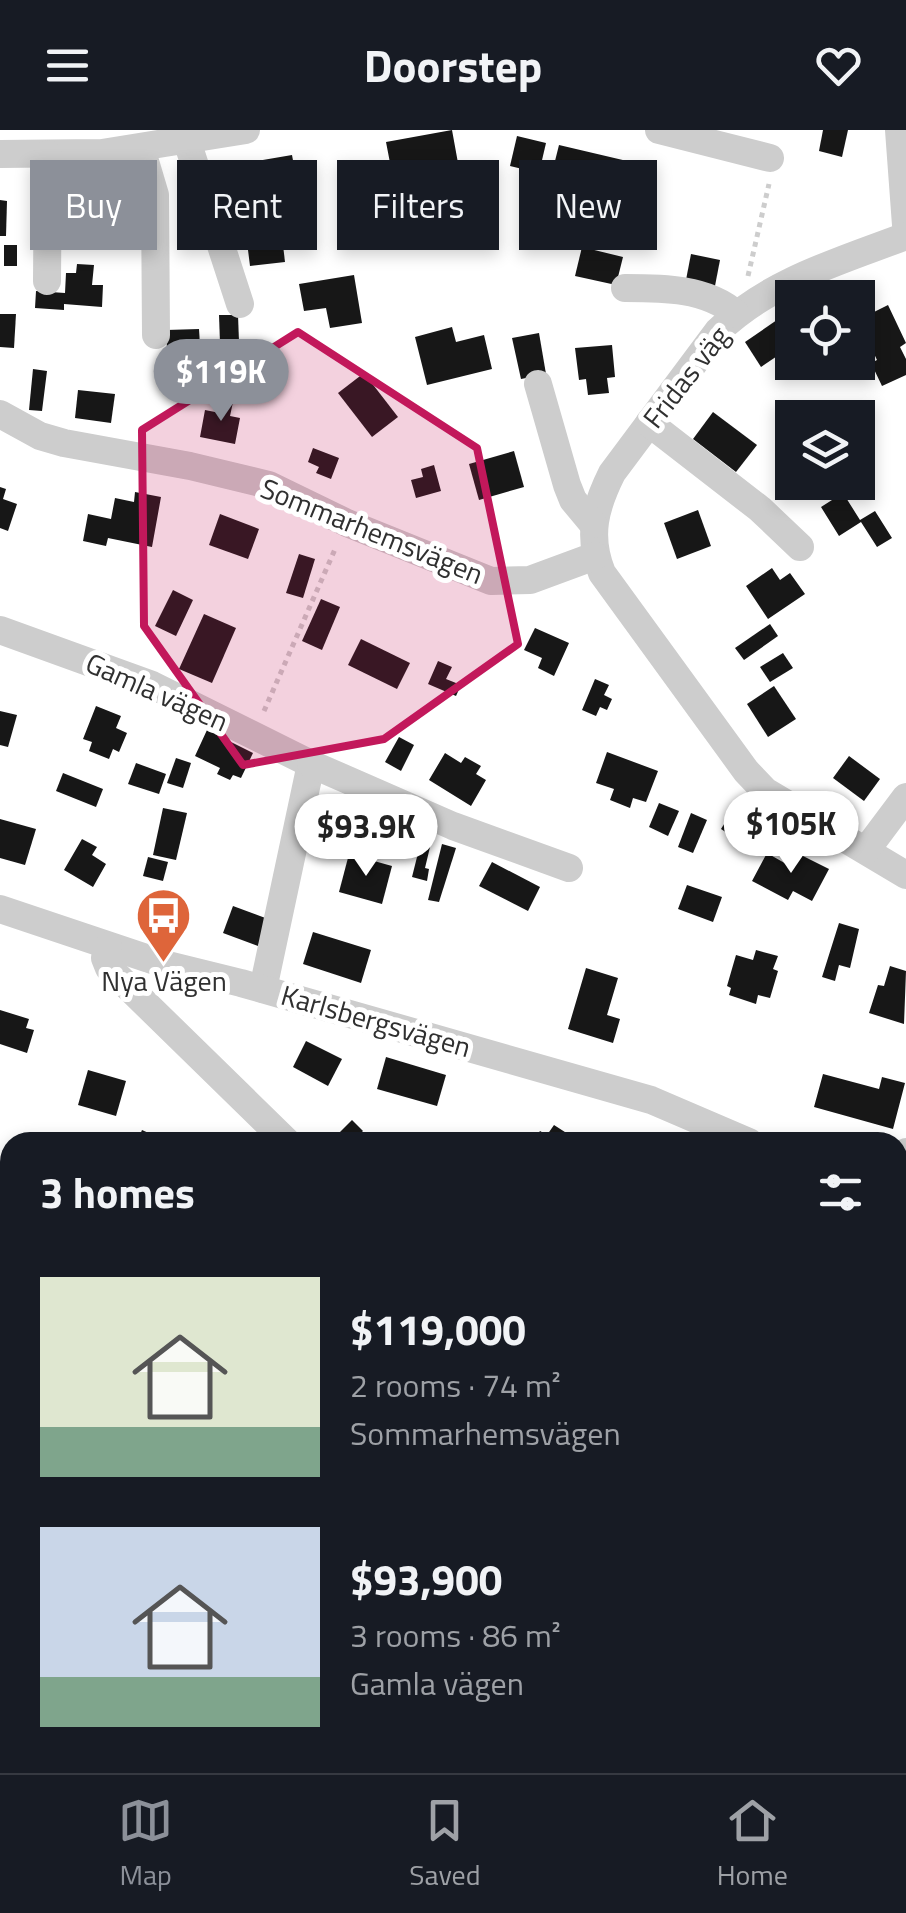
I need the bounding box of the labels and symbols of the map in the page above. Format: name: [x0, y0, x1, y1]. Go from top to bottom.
street label: Fridas väg: [632, 316, 739, 437]
pin: $119K: [151, 339, 291, 424]
street label: Sommarhemsvägen: [254, 466, 490, 595]
street label: Gamla vägen: [79, 641, 235, 742]
pin: $105K: [721, 791, 861, 876]
pin: $93.9K: [285, 794, 447, 879]
bus stop icon: Nya Vägen: [134, 885, 194, 964]
place label: Nya Vägen: [101, 959, 227, 1002]
street label: Karlsbergsvägen: [276, 973, 476, 1068]

